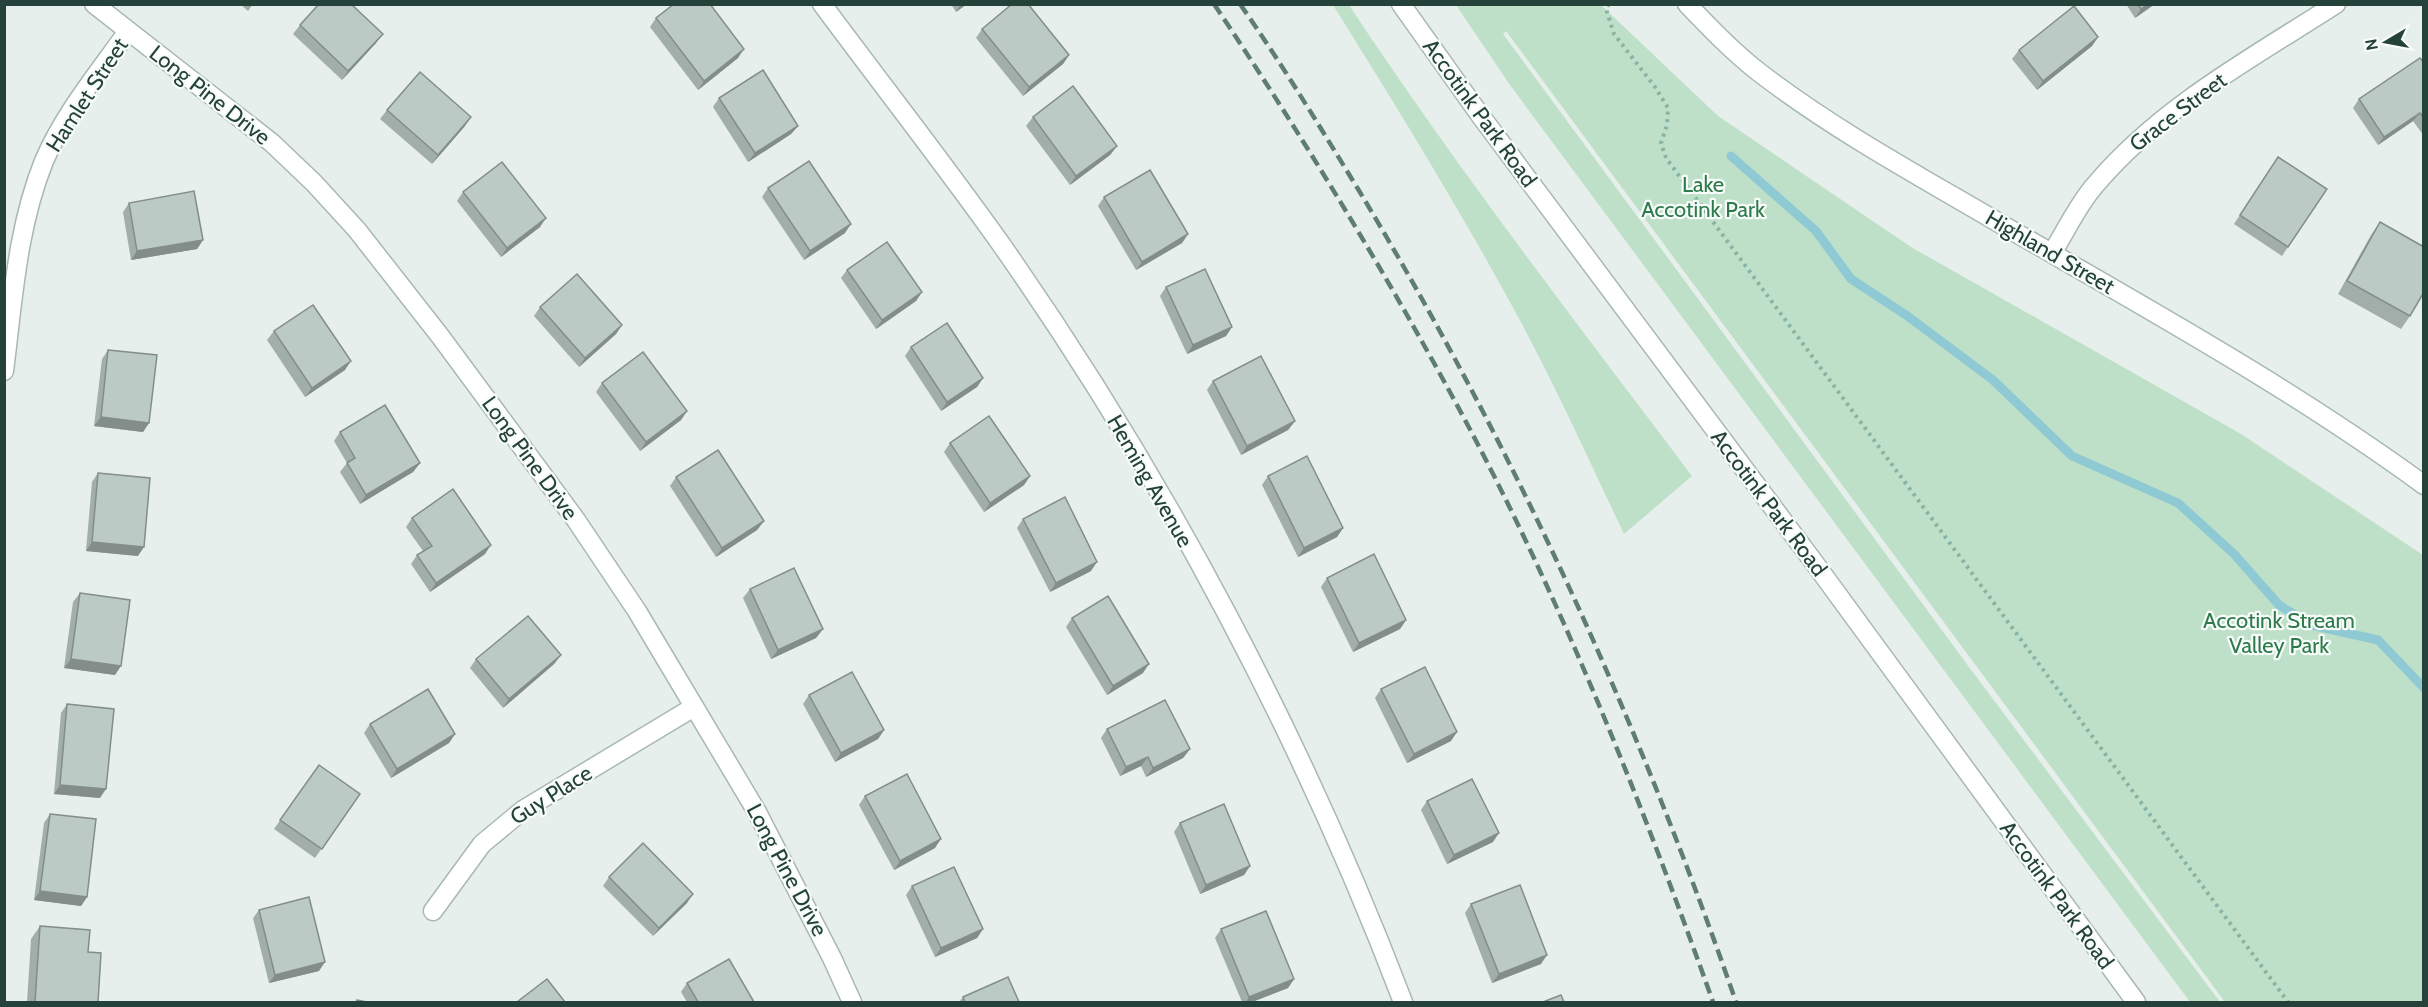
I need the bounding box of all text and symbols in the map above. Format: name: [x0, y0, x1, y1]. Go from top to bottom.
north arrow: [2356, 12, 2416, 72]
street label: Hamlet Street: [40, 32, 134, 157]
street label: Accotink Park Road: [1417, 34, 1543, 192]
text: N: [2361, 37, 2382, 52]
street label: Long Pine Drive: [144, 39, 276, 151]
street label: Grace Street: [2124, 66, 2232, 157]
park label: Lake Accotink Park: [1641, 171, 1765, 223]
street label: Highland Street: [1981, 204, 2120, 300]
street label: Long Pine Drive: [476, 391, 584, 525]
street label: Heming Avenue: [1101, 410, 1199, 552]
street label: Accotink Park Road: [1705, 424, 1833, 582]
park label: Accotink Stream Valley Park: [2203, 607, 2355, 659]
street label: Guy Place: [505, 759, 597, 831]
street label: Long Pine Drive: [741, 799, 833, 941]
street label: Accotink Park Road: [1994, 816, 2120, 974]

